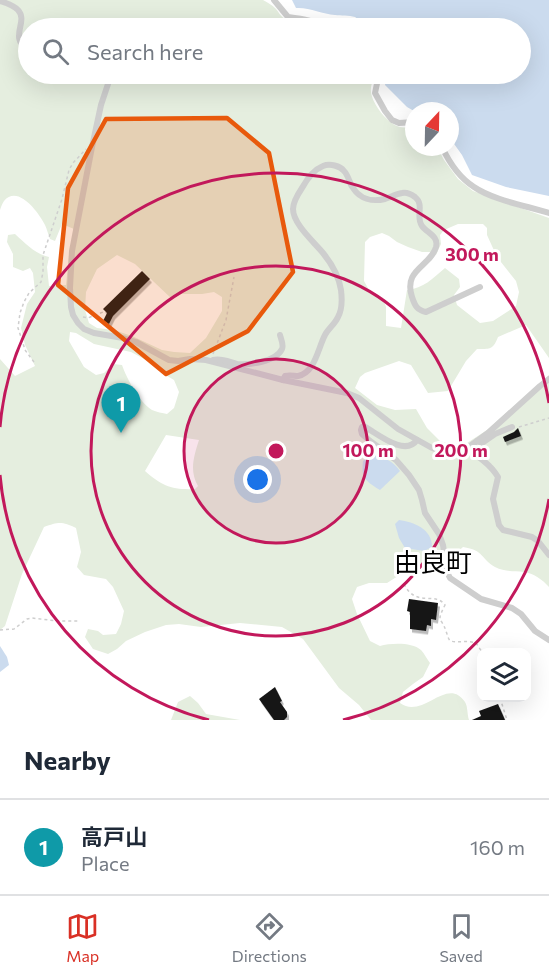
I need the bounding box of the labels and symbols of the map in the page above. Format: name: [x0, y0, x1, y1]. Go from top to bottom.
north arrow: [405, 102, 459, 156]
text: 300 m: [445, 243, 499, 265]
pin: 1: [102, 384, 140, 433]
text: 100 m: [342, 439, 394, 461]
text: 200 m: [434, 439, 488, 461]
centre of rings: [266, 441, 286, 461]
your location: [243, 465, 272, 494]
district label: 由良町: [394, 546, 472, 577]

